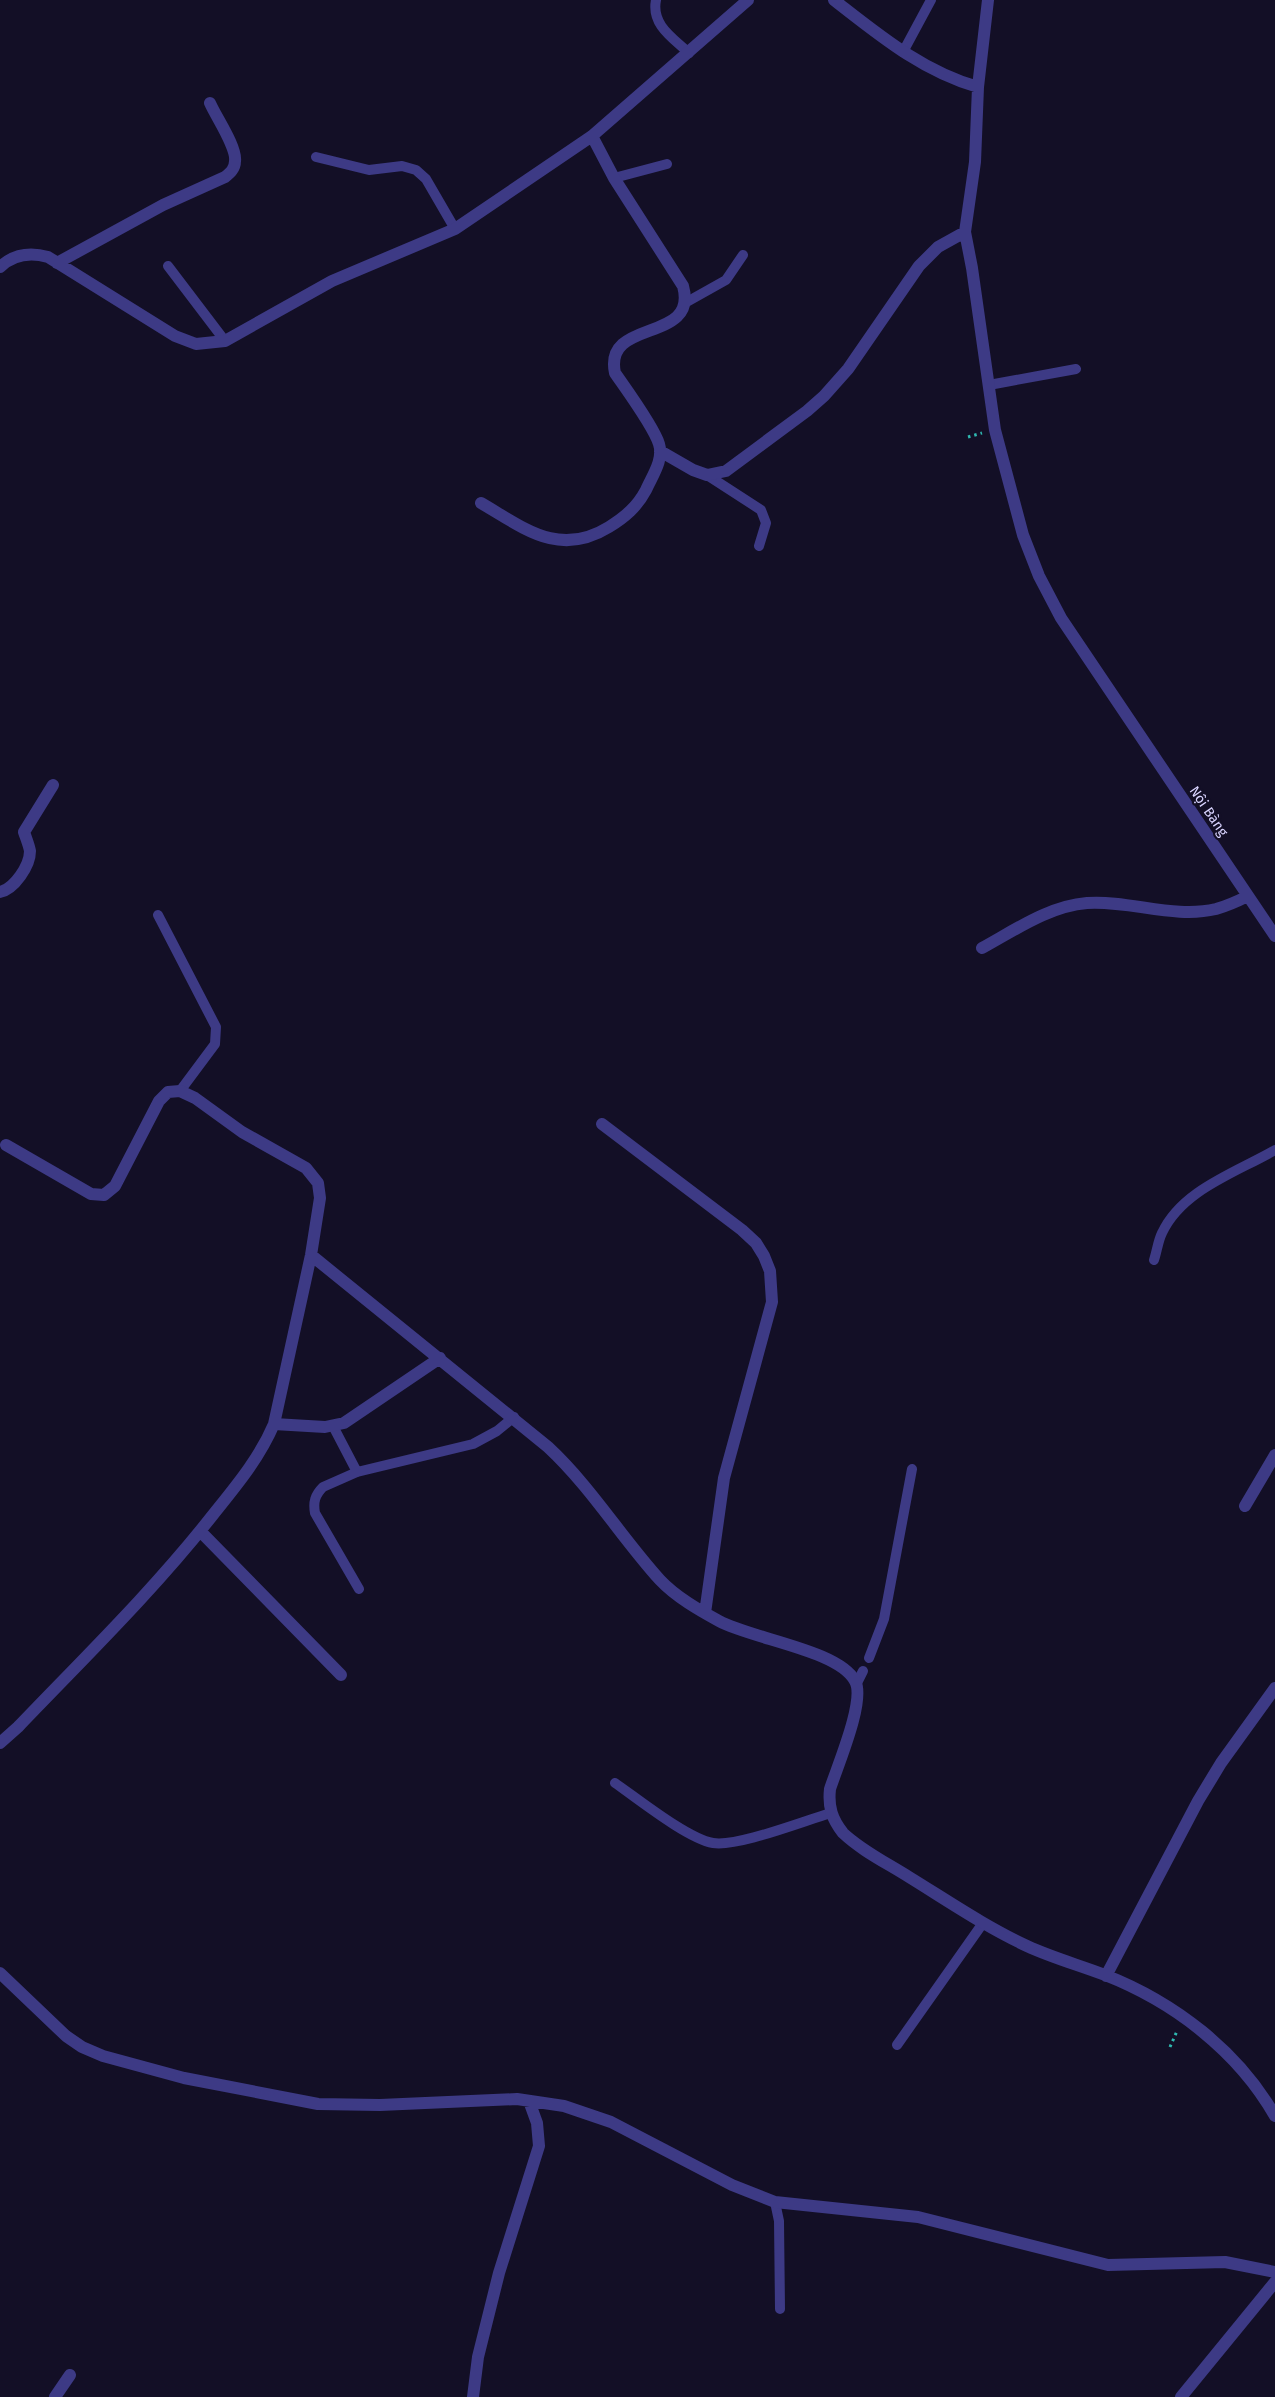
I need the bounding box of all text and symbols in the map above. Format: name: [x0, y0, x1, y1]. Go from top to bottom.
street label: Nội Bàng: [1186, 783, 1232, 840]

